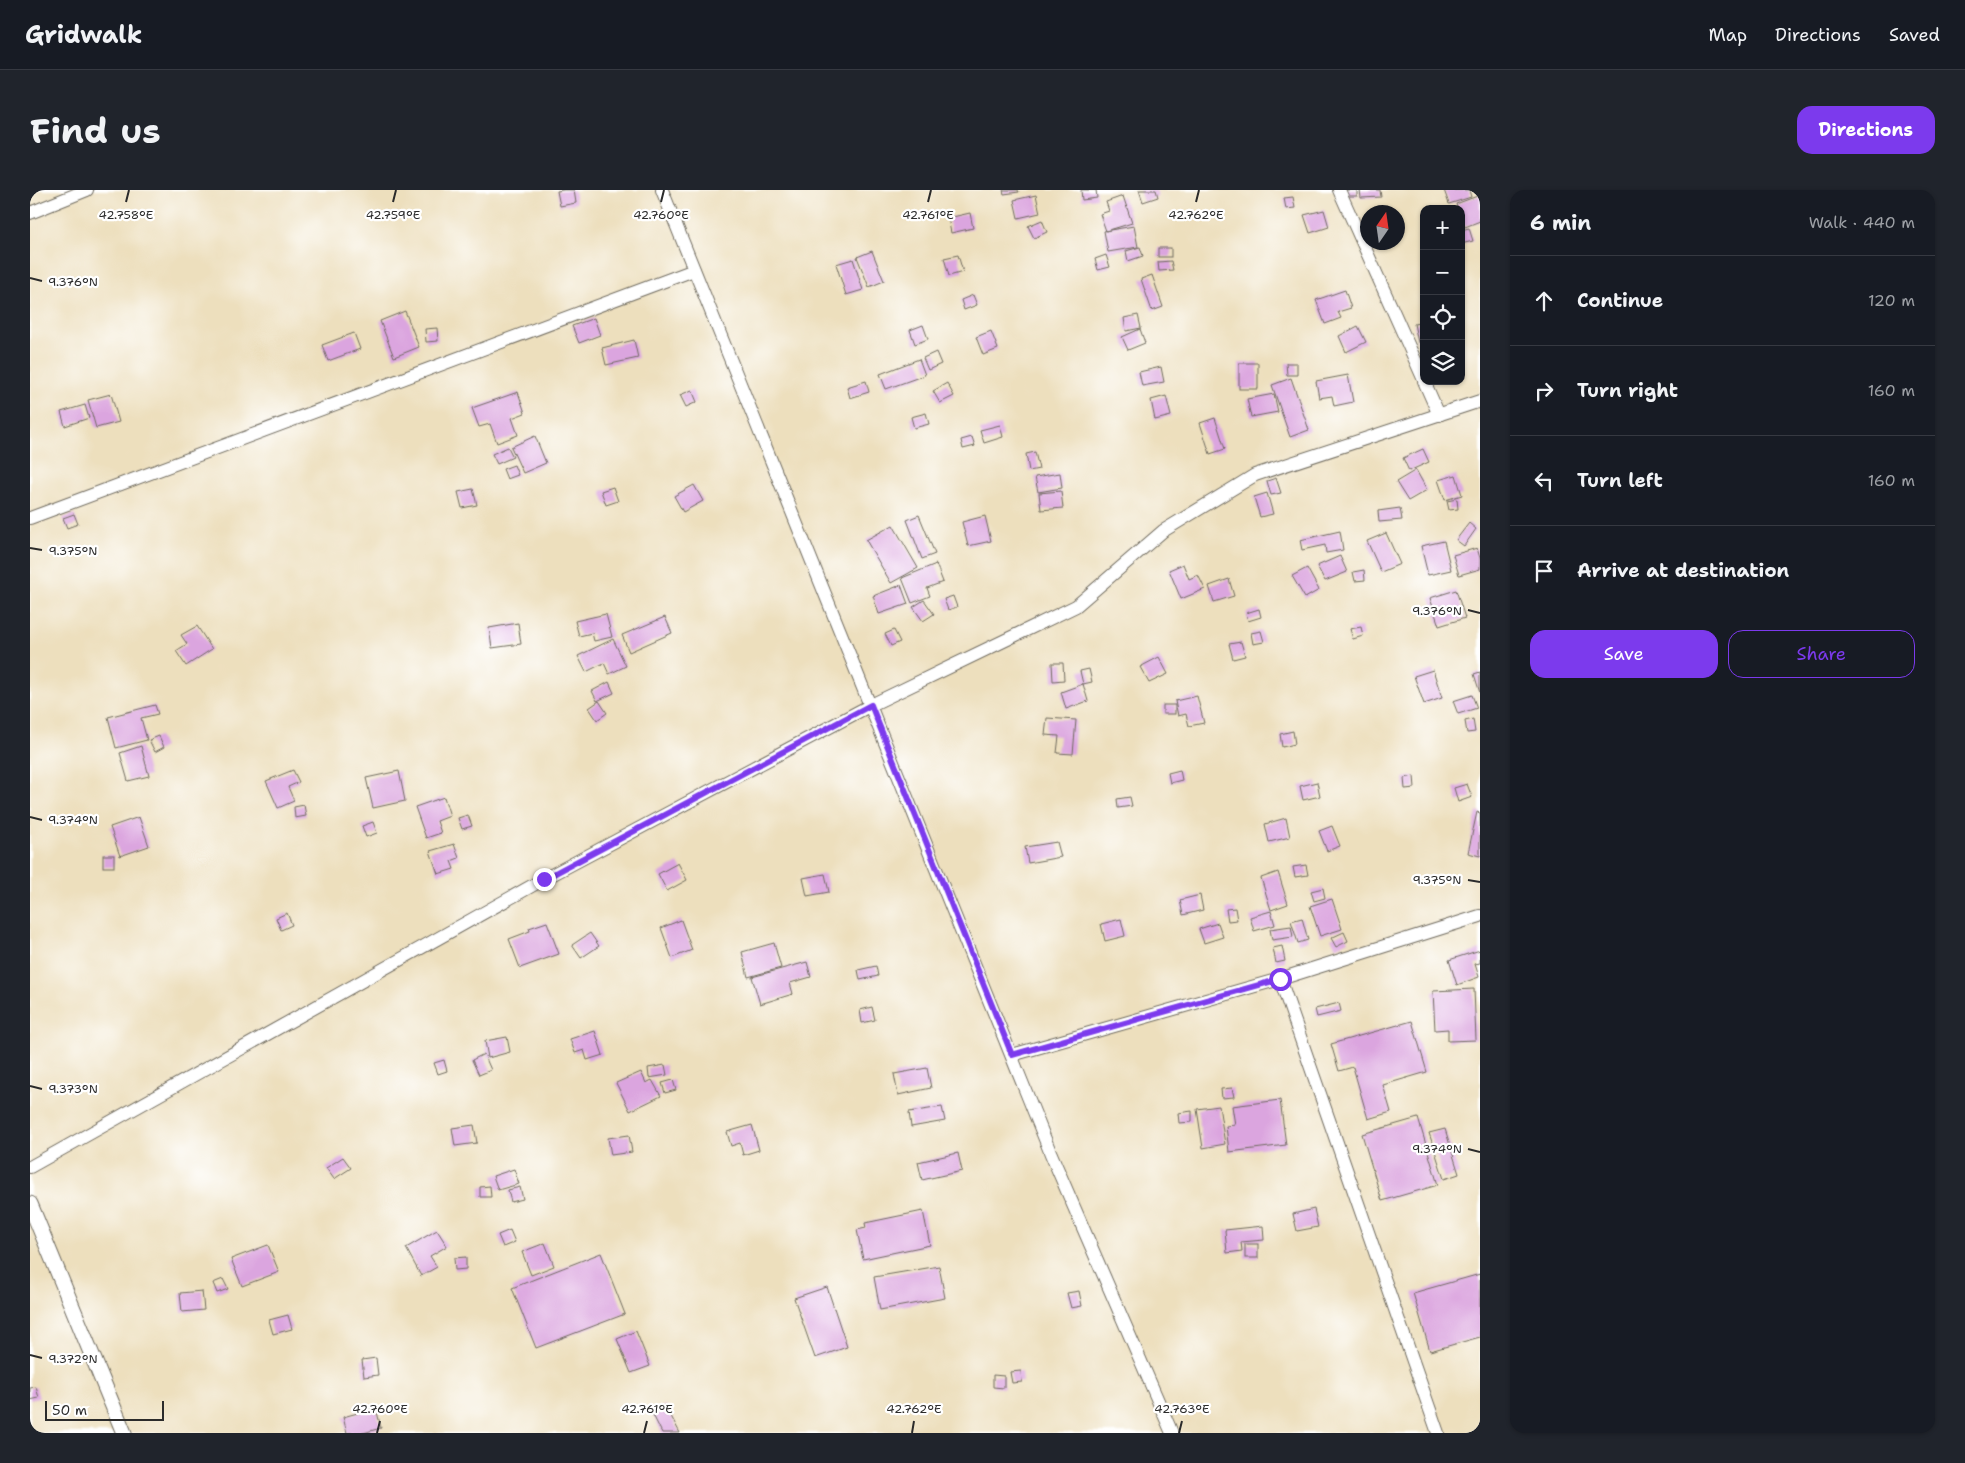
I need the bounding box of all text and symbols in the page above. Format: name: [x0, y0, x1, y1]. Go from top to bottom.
text: Gridwalk: [25, 19, 142, 51]
text: Map: [1709, 23, 1747, 47]
text: Directions: [1775, 23, 1861, 47]
text: Saved: [1889, 23, 1940, 47]
button: Directions: [1797, 106, 1935, 154]
text: Find us: [30, 107, 161, 154]
north arrow: [1360, 205, 1405, 250]
map controls: [1420, 205, 1465, 385]
button: +: [1420, 205, 1465, 250]
text: 42.758°E: [99, 207, 153, 223]
text: 42.759°E: [366, 207, 420, 223]
text: 42.760°E: [633, 207, 689, 223]
text: 42.761°E: [902, 207, 954, 223]
text: 42.762°E: [1168, 207, 1224, 223]
text: 6 min: [1530, 209, 1591, 237]
text: Walk · 440 m: [1809, 212, 1915, 233]
button: −: [1420, 250, 1465, 295]
text: 9.376°N: [48, 274, 98, 290]
icon: ahead: [1530, 287, 1558, 315]
text: Continue: [1577, 288, 1663, 313]
text: 120 m: [1868, 290, 1915, 311]
button: locate: [1420, 295, 1465, 340]
button: layers: [1420, 340, 1465, 385]
icon: right: [1530, 377, 1558, 405]
text: Turn right: [1577, 378, 1678, 403]
text: 160 m: [1868, 380, 1915, 401]
icon: left: [1530, 467, 1558, 495]
text: Turn left: [1577, 468, 1663, 493]
text: 160 m: [1868, 470, 1915, 491]
text: 9.375°N: [48, 543, 98, 559]
icon: arrive: [1530, 557, 1558, 585]
text: Arrive at destination: [1577, 558, 1789, 583]
text: 9.376°N: [1412, 603, 1462, 619]
button: Save: [1530, 630, 1718, 678]
button: Share: [1728, 630, 1915, 678]
text: 9.374°N: [48, 812, 98, 828]
route end: [533, 868, 556, 891]
text: 9.375°N: [1412, 872, 1462, 888]
route start: [1269, 968, 1292, 991]
text: 9.373°N: [48, 1081, 98, 1097]
text: 9.374°N: [1412, 1141, 1462, 1157]
text: 9.372°N: [48, 1351, 98, 1367]
scale bar: [45, 1398, 164, 1421]
text: 50 m: [52, 1401, 87, 1419]
text: 42.760°E: [352, 1401, 408, 1417]
text: 42.761°E: [621, 1401, 673, 1417]
text: 42.762°E: [886, 1401, 942, 1417]
text: 42.763°E: [1154, 1401, 1210, 1417]

